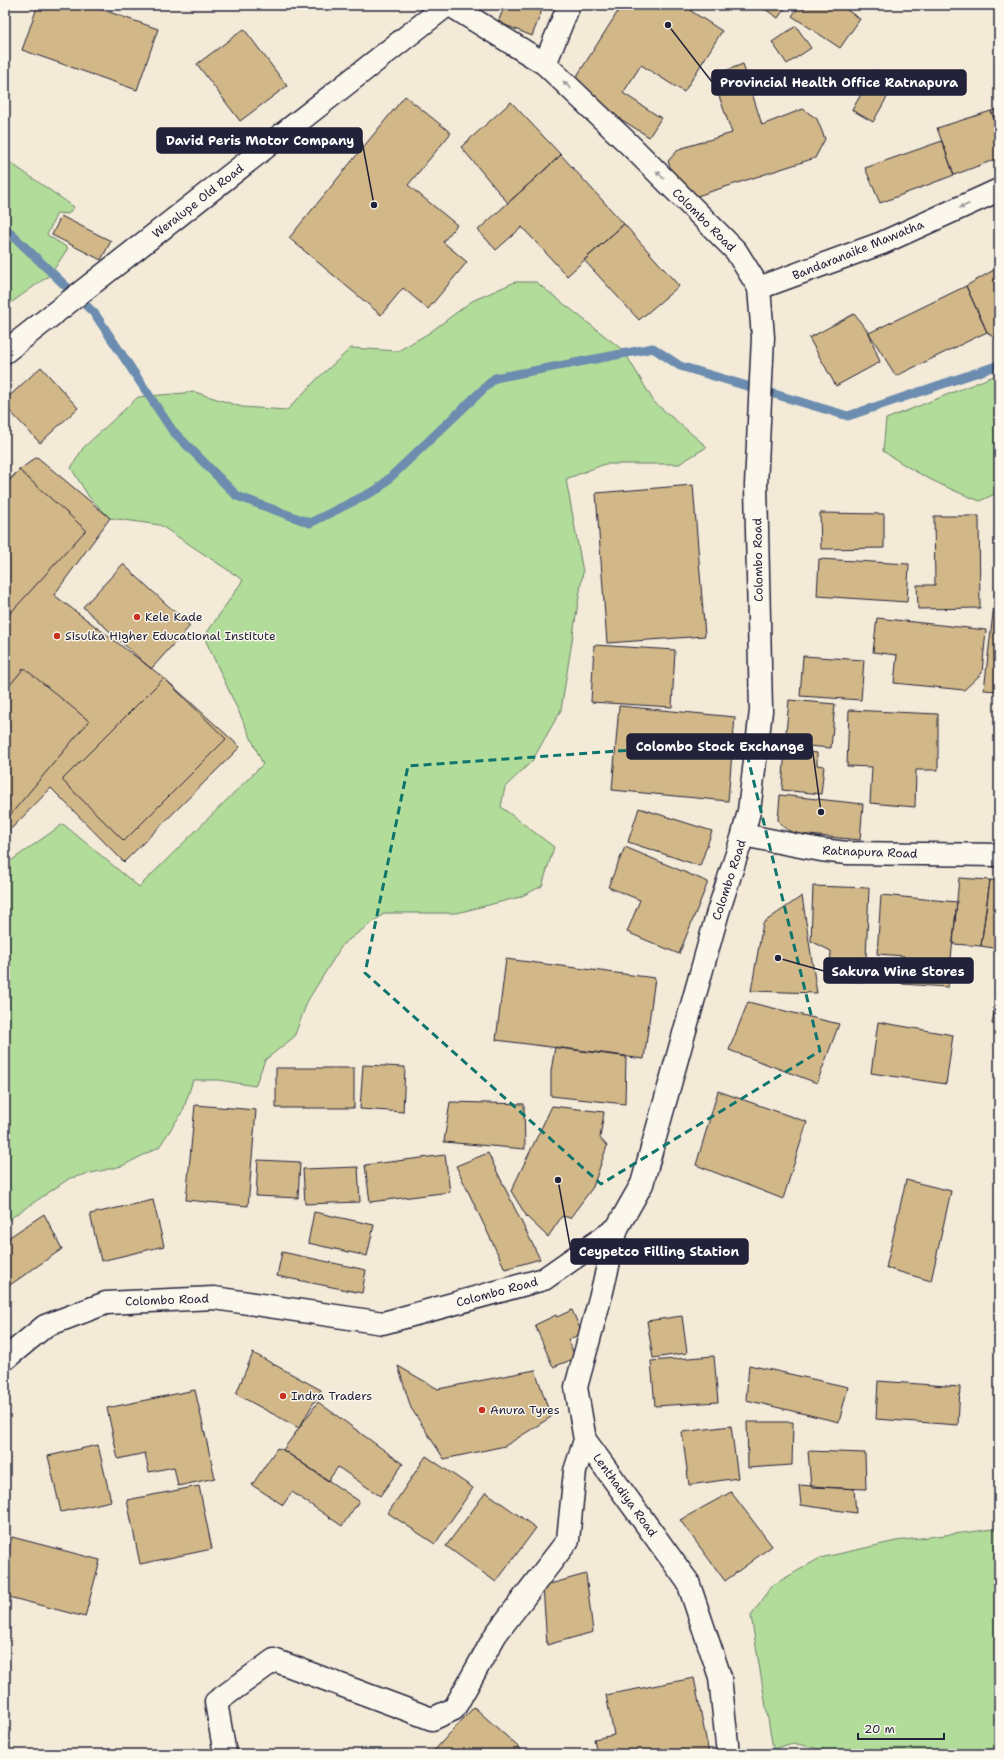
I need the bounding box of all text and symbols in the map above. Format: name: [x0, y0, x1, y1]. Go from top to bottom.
callout: Provincial Health Office Ratnapura: [712, 70, 966, 95]
text: Provincial Health Office Ratnapura: [720, 74, 958, 91]
one-way arrow: [562, 80, 572, 90]
callout: David Peris Motor Company: [157, 128, 362, 153]
text: David Peris Motor Company: [166, 132, 354, 149]
street label: Weralupe Old Road: [149, 160, 247, 242]
one-way arrow: [655, 170, 665, 180]
street label: Colombo Road: [669, 185, 740, 256]
one-way arrow: [958, 203, 969, 209]
street label: Bandaranaike Mawatha: [790, 216, 927, 284]
street label: Colombo Road: [749, 518, 767, 602]
place label: Kele Kade: [145, 609, 203, 625]
marker: Kele Kade: [132, 612, 142, 622]
place label: Sisulka Higher Educational Institute: [65, 628, 276, 644]
marker: Sisulka Higher Educational Institute: [52, 631, 62, 641]
callout: Colombo Stock Exchange: [627, 734, 812, 759]
text: Colombo Stock Exchange: [636, 738, 805, 755]
street label: Colombo Road: [708, 837, 750, 922]
street label: Ratnapura Road: [822, 842, 918, 862]
callout: Sakura Wine Stores: [824, 958, 973, 983]
text: Sakura Wine Stores: [831, 963, 965, 980]
callout: Ceypetco Filling Station: [571, 1239, 748, 1264]
text: Ceypetco Filling Station: [579, 1243, 739, 1260]
street label: Colombo Road: [454, 1273, 540, 1311]
street label: Colombo Road: [125, 1291, 210, 1309]
place label: Indra Traders: [291, 1388, 372, 1404]
marker: Indra Traders: [278, 1391, 288, 1401]
place label: Anura Tyres: [490, 1402, 560, 1418]
marker: Anura Tyres: [477, 1405, 487, 1415]
street label: Lenthadiya Road: [589, 1450, 661, 1540]
scale bar: [858, 1715, 944, 1741]
text: 20 m: [864, 1721, 895, 1737]

